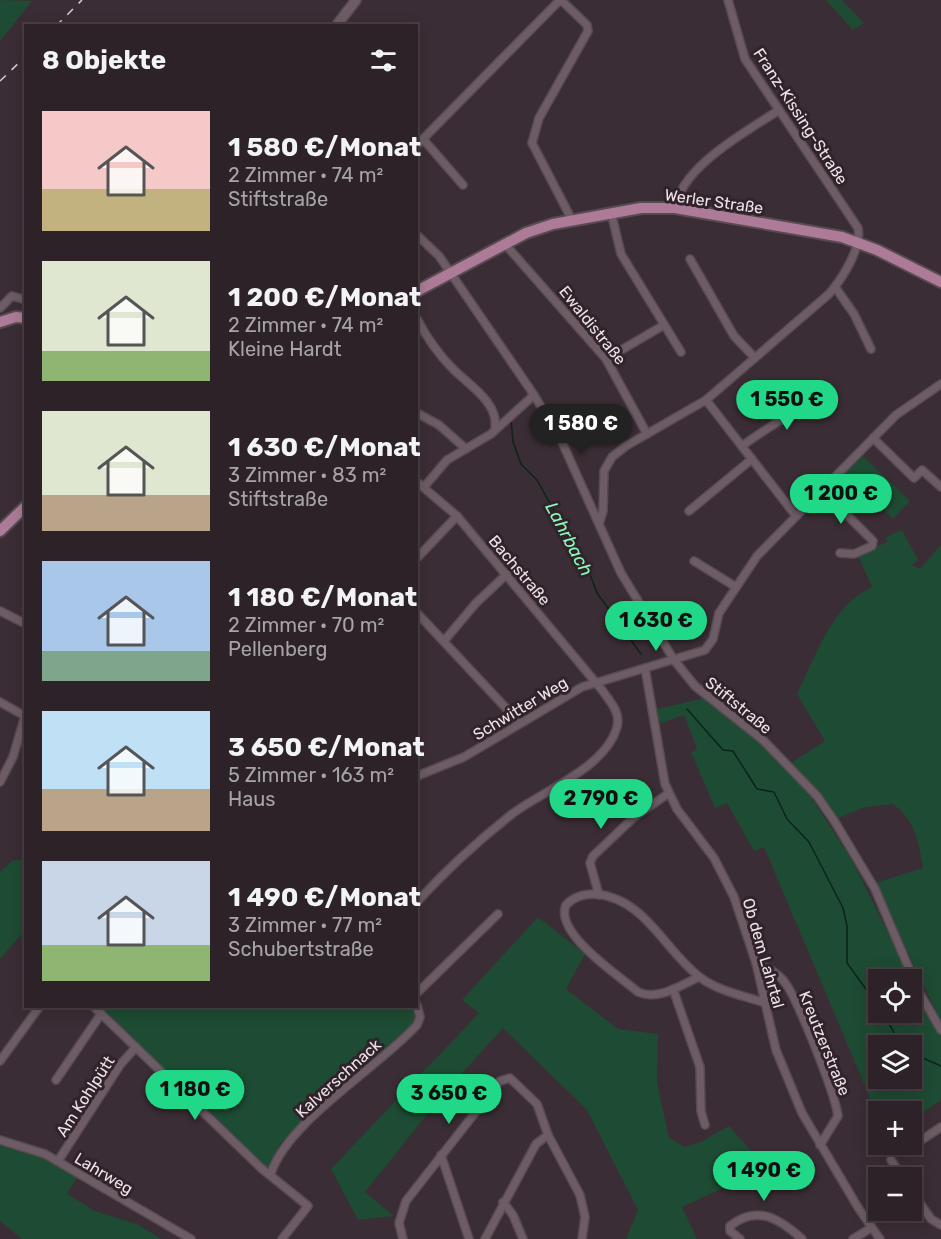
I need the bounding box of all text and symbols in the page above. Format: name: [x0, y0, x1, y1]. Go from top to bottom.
icon: filters: [367, 44, 400, 77]
text: 8 Objekte: [42, 45, 166, 76]
street label: Franz-Kissing-Straße: [749, 45, 852, 188]
text: 1 580 €/Monat: [228, 132, 421, 163]
icon: home: [90, 135, 162, 207]
text: 2 Zimmer · 74 m²: [228, 163, 383, 187]
street label: Werler Straße: [663, 185, 764, 218]
text: Stiftstraße: [228, 187, 328, 211]
text: 1 200 €/Monat: [228, 282, 421, 313]
street label: Ewaldistraße: [555, 282, 630, 369]
icon: home: [90, 285, 162, 357]
text: 2 Zimmer · 74 m²: [228, 313, 383, 337]
text: Kleine Hardt: [228, 337, 342, 361]
pin: 1 550 €: [732, 380, 842, 431]
text: 1 550 €: [750, 387, 824, 411]
pin: 1 580 €: [526, 404, 636, 455]
text: 1 580 €: [544, 411, 618, 435]
text: 1 630 €/Monat: [228, 432, 421, 463]
icon: home: [90, 435, 162, 507]
text: 3 Zimmer · 83 m²: [228, 463, 386, 487]
pin: 1 200 €: [786, 474, 896, 525]
text: 1 200 €: [804, 481, 878, 505]
text: Stiftstraße: [228, 487, 328, 511]
water label: Lahrbach: [540, 498, 598, 580]
street label: Bachstraße: [485, 531, 554, 609]
text: 1 180 €/Monat: [228, 582, 417, 613]
icon: home: [90, 585, 162, 657]
pin: 1 630 €: [601, 601, 711, 652]
text: 1 630 €: [619, 608, 693, 632]
text: 2 Zimmer · 70 m²: [228, 613, 384, 637]
text: Pellenberg: [228, 637, 327, 661]
street label: Schwitter Weg: [470, 673, 571, 744]
street label: Stiftstraße: [702, 673, 776, 738]
text: 3 650 €/Monat: [228, 732, 425, 763]
icon: home: [90, 735, 162, 807]
text: 5 Zimmer · 163 m²: [228, 763, 394, 787]
pin: 2 790 €: [546, 779, 656, 830]
text: 2 790 €: [563, 786, 639, 810]
text: Haus: [228, 787, 276, 811]
text: 1 490 €/Monat: [228, 882, 421, 913]
icon: home: [90, 885, 162, 957]
street label: Ob dem Lahrtal: [739, 896, 788, 1010]
text: 3 Zimmer · 77 m²: [228, 913, 382, 937]
text: Schubertstraße: [228, 937, 374, 961]
map controls: [868, 969, 922, 1221]
button: locate: [868, 969, 922, 1023]
street label: Kreutzerstraße: [795, 988, 854, 1098]
street label: Kalverschnack: [292, 1035, 385, 1122]
button: layers: [868, 1035, 922, 1089]
street label: Am Kohlpütt: [52, 1052, 119, 1140]
pin: 1 180 €: [140, 1070, 250, 1121]
pin: 3 650 €: [394, 1074, 504, 1125]
text: 1 180 €: [159, 1077, 231, 1101]
text: 3 650 €: [411, 1081, 487, 1105]
button: +: [868, 1101, 922, 1155]
street label: Lahrweg: [71, 1149, 136, 1198]
pin: 1 490 €: [709, 1151, 819, 1202]
text: 1 490 €: [727, 1158, 801, 1182]
button: −: [868, 1167, 922, 1221]

